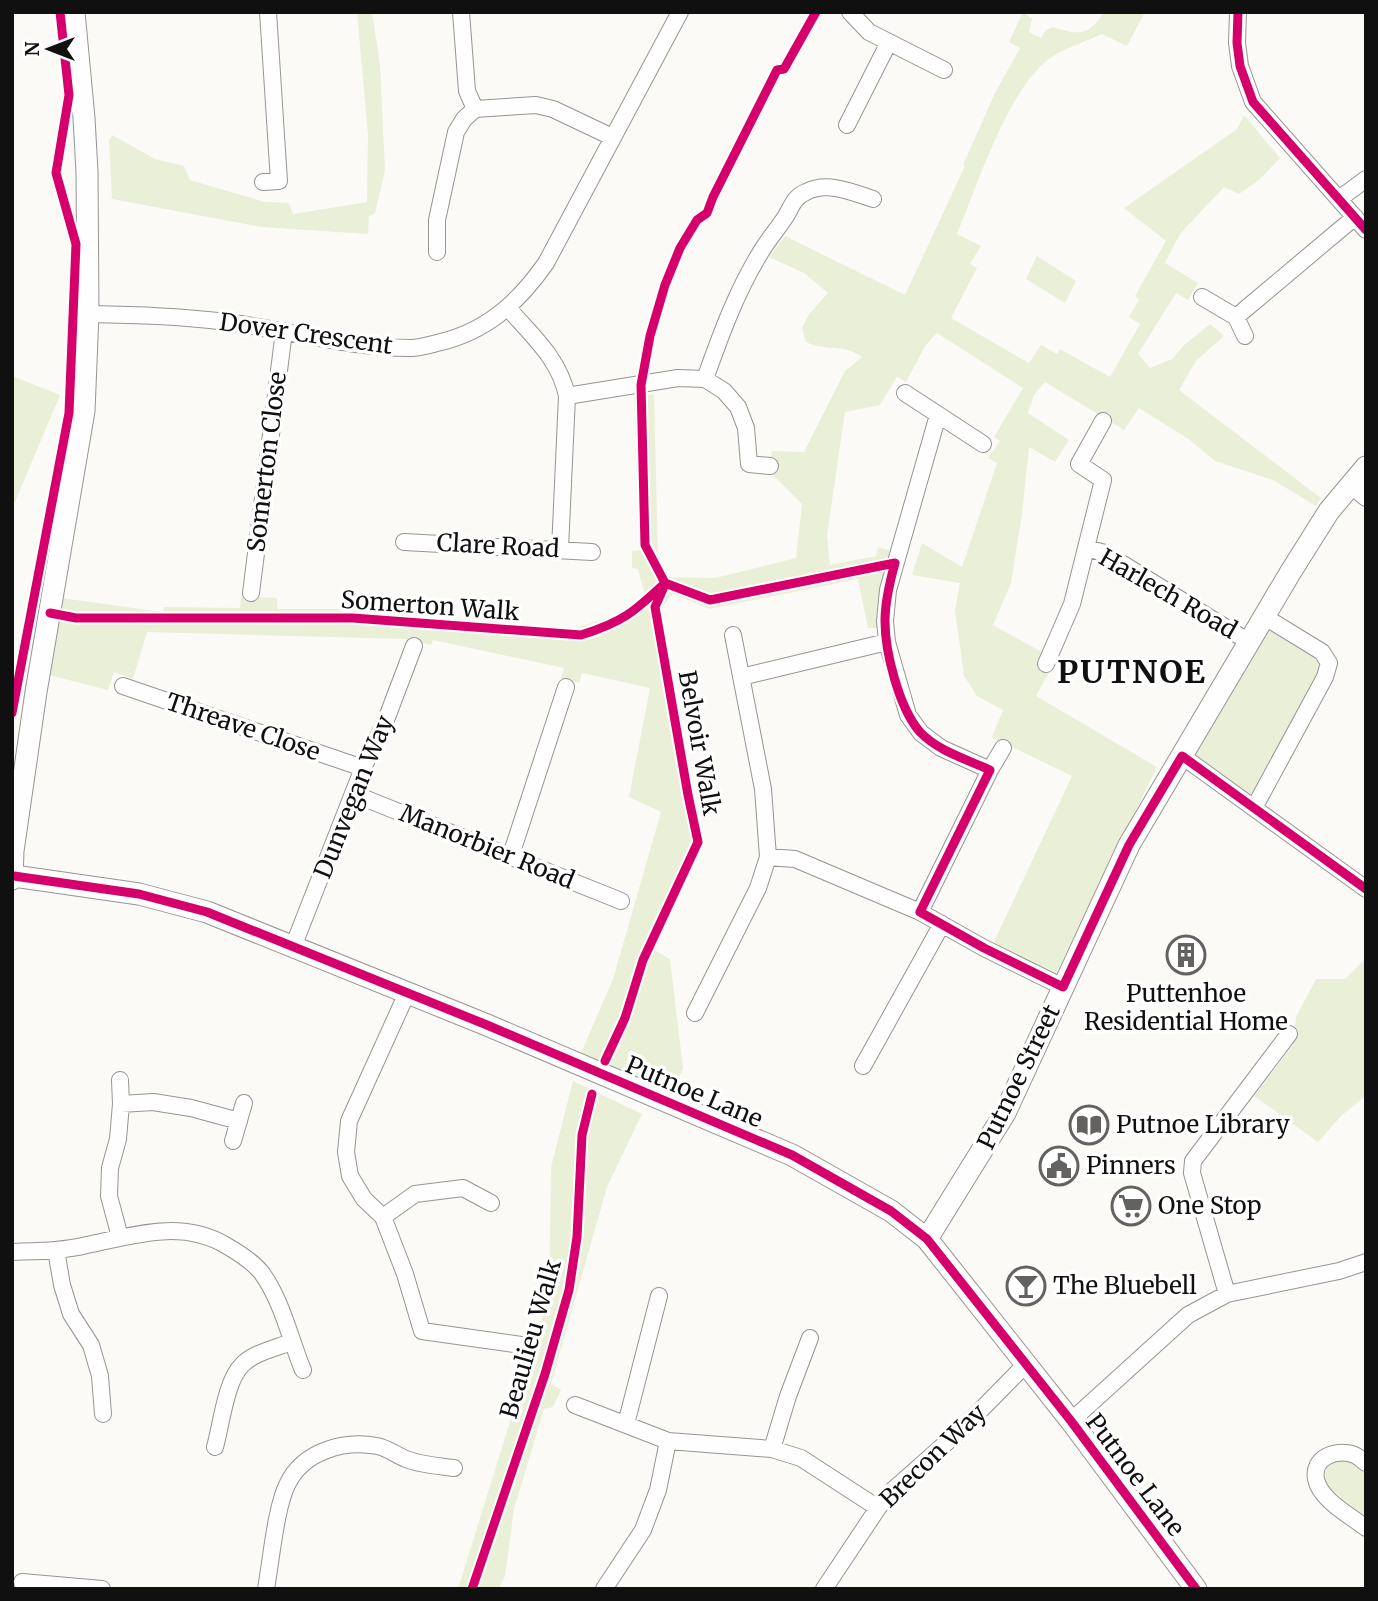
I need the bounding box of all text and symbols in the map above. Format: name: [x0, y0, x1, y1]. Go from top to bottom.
north arrow: [14, 14, 84, 84]
text: N: [20, 41, 44, 57]
street label: Dover Crescent: [218, 306, 395, 361]
street label: Somerton Close: [240, 370, 293, 554]
street label: Clare Road: [436, 527, 560, 564]
street label: Harlech Road: [1094, 542, 1243, 646]
street label: Somerton Walk: [340, 584, 521, 627]
district label: PUTNOE: [1057, 652, 1207, 692]
street label: Belvoir Walk: [672, 668, 728, 818]
street label: Threave Close: [162, 686, 324, 767]
street label: Dunvegan Way: [307, 711, 400, 883]
street label: Manorbier Road: [395, 797, 579, 896]
building icon: Puttenhoe Residential Home: [1165, 934, 1207, 976]
place label: Puttenhoe Residential Home: [1084, 978, 1288, 1037]
street label: Putnoe Street: [970, 999, 1067, 1154]
street label: Putnoe Lane: [621, 1049, 767, 1134]
library icon: Putnoe Library: [1068, 1104, 1110, 1146]
place label: Putnoe Library: [1116, 1109, 1290, 1140]
public building icon: Pinners: [1038, 1145, 1080, 1187]
place label: Pinners: [1086, 1150, 1176, 1181]
supermarket icon: One Stop: [1110, 1185, 1152, 1227]
place label: One Stop: [1158, 1190, 1261, 1221]
street label: Beaulieu Walk: [493, 1255, 568, 1422]
bar icon: The Bluebell: [1005, 1265, 1047, 1307]
place label: The Bluebell: [1053, 1270, 1197, 1301]
street label: Brecon Way: [873, 1397, 992, 1514]
street label: Putnoe Lane: [1079, 1407, 1192, 1542]

